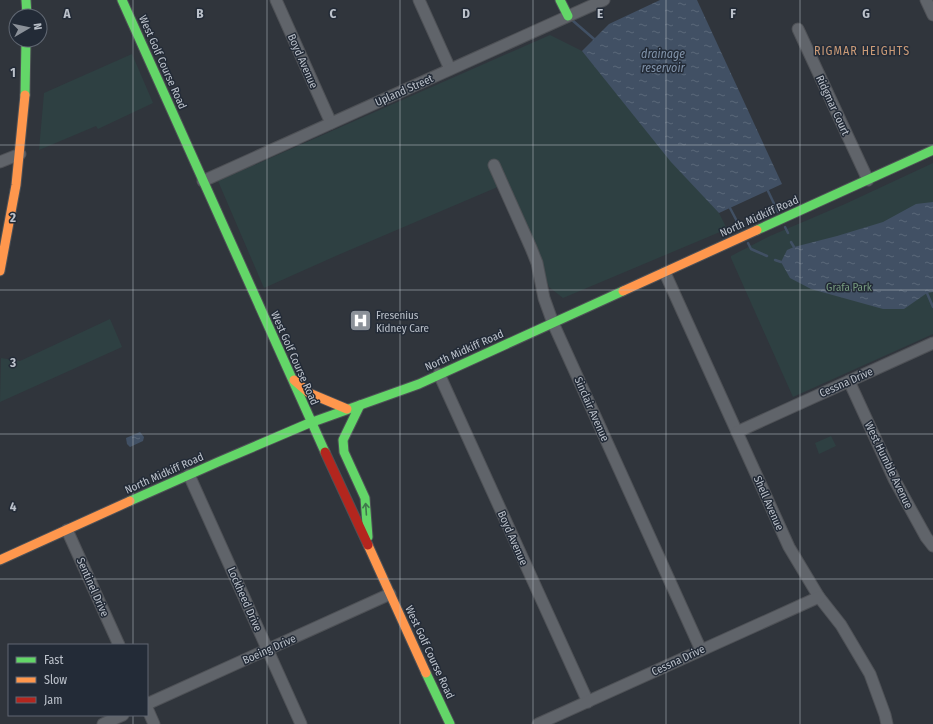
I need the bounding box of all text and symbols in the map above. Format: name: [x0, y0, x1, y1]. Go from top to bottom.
text: A: [62, 6, 71, 21]
text: B: [196, 6, 204, 21]
text: C: [330, 6, 337, 21]
text: D: [462, 6, 470, 21]
text: E: [597, 6, 603, 21]
text: F: [730, 6, 736, 21]
text: G: [862, 6, 870, 21]
north arrow: [8, 8, 48, 48]
street label: West Golf Course Road: [136, 13, 189, 111]
text: N: [30, 22, 44, 31]
street label: Boyd Avenue: [285, 32, 320, 90]
district label: RIGMAR HEIGHTS: [814, 44, 910, 58]
water label: drainage reservoir: [641, 47, 685, 75]
text: 1: [10, 65, 16, 80]
street label: Upland Street: [373, 72, 435, 109]
street label: Ridgmar Court: [813, 73, 852, 138]
street label: North Midkiff Road: [718, 193, 801, 240]
text: 2: [9, 210, 16, 225]
park label: Grafa Park: [826, 281, 873, 294]
hospital icon: Fresenius Kidney Care: [348, 308, 374, 334]
street label: West Golf Course Road: [268, 309, 321, 407]
place label: Fresenius Kidney Care: [376, 309, 429, 335]
street label: North Midkiff Road: [423, 327, 506, 374]
text: 3: [9, 355, 16, 370]
street label: Cessna Drive: [817, 365, 875, 400]
street label: Sinclair Avenue: [572, 375, 612, 443]
street label: West Humble Avenue: [862, 420, 915, 511]
street label: North Midkiff Road: [123, 450, 206, 497]
street label: Shell Avenue: [751, 474, 786, 532]
text: 4: [10, 499, 17, 514]
one-way arrow: [362, 503, 370, 516]
street label: Boyd Avenue: [495, 509, 530, 567]
street label: Sentinel Drive: [74, 556, 111, 619]
street label: Lockheed Drive: [225, 565, 264, 633]
street label: West Golf Course Road: [402, 603, 457, 701]
street label: Boeing Drive: [241, 632, 298, 667]
street label: Cessna Drive: [650, 642, 707, 678]
legend: [8, 644, 148, 716]
text: Fast: [44, 653, 63, 667]
text: Slow: [44, 673, 67, 687]
text: Jam: [44, 693, 62, 707]

